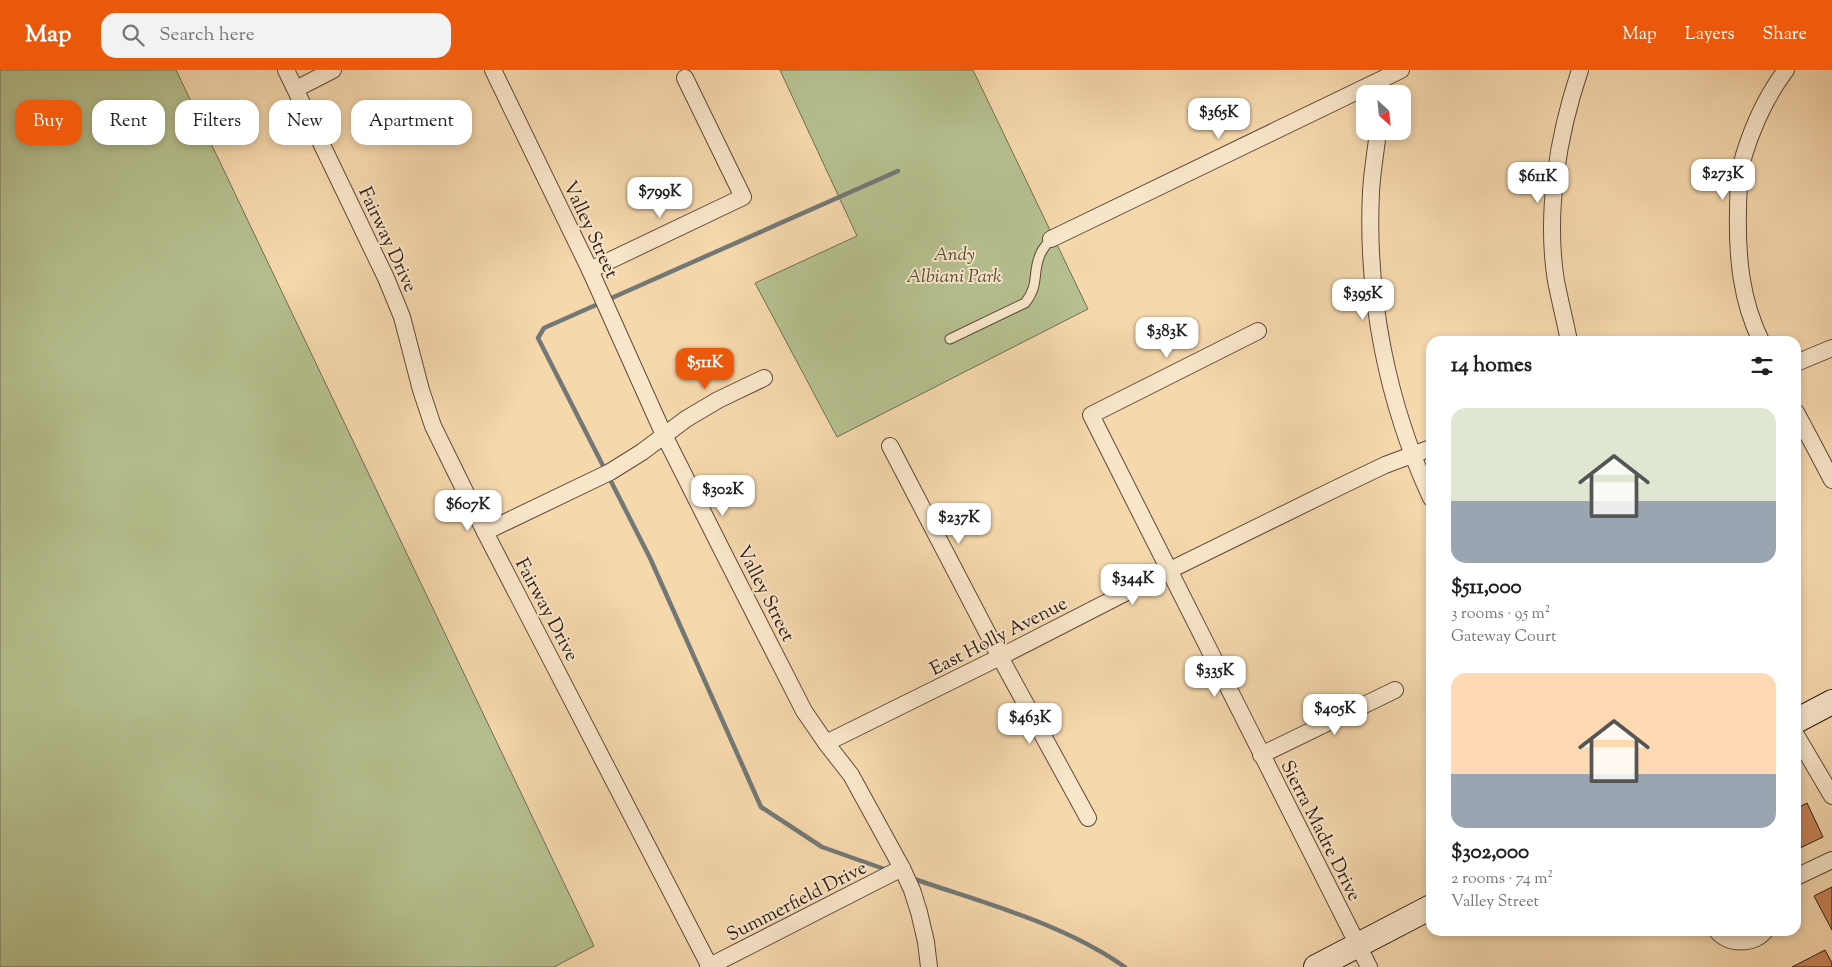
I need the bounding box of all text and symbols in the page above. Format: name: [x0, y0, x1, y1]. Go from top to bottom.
search box: [101, 13, 451, 58]
text: Map: [25, 18, 71, 52]
icon: search: [119, 21, 147, 49]
text: Search here: [159, 22, 255, 49]
text: Map: [1622, 22, 1657, 48]
text: Layers: [1685, 22, 1735, 48]
text: Share: [1763, 22, 1807, 48]
north arrow: [1356, 85, 1411, 140]
map controls: [1356, 85, 1411, 140]
pin: $365K: [1184, 98, 1254, 140]
chip: Buy: [15, 100, 82, 145]
chip: Rent: [92, 100, 165, 145]
chip: Filters: [175, 100, 259, 145]
chip: New: [269, 100, 341, 145]
chip: Apartment: [351, 100, 472, 145]
text: $365K: [1199, 102, 1239, 125]
pin: $273K: [1688, 158, 1758, 201]
pin: $611K: [1503, 162, 1573, 204]
text: $273K: [1702, 163, 1744, 186]
text: $611K: [1519, 166, 1557, 189]
pin: $799K: [625, 176, 695, 219]
street label: Valley Street: [555, 177, 624, 284]
text: $799K: [638, 181, 682, 204]
street label: Fairway Drive: [351, 183, 423, 297]
park label: Andy Albiani Park: [906, 242, 1002, 291]
pin: $395K: [1328, 278, 1398, 321]
text: $395K: [1343, 283, 1383, 306]
pin: $383K: [1132, 316, 1202, 359]
text: $383K: [1146, 321, 1188, 344]
pin: $511K: [670, 348, 740, 390]
text: 14 homes: [1451, 351, 1532, 381]
text: $511K: [687, 352, 723, 375]
icon: filters: [1748, 352, 1776, 380]
icon: home: [1569, 441, 1659, 531]
pin: $302K: [688, 474, 758, 517]
text: $302K: [702, 479, 744, 502]
pin: $607K: [433, 490, 503, 532]
text: $607K: [446, 494, 490, 517]
pin: $237K: [924, 502, 994, 545]
text: $237K: [938, 507, 980, 530]
street label: Valley Street: [729, 541, 801, 647]
street label: Fairway Drive: [507, 554, 584, 667]
pin: $344K: [1098, 564, 1168, 606]
text: $344K: [1112, 568, 1154, 591]
text: $511,000: [1451, 573, 1522, 603]
street label: East Holly Avenue: [926, 591, 1073, 684]
text: 3 rooms · 95 m²: [1451, 603, 1550, 626]
text: Gateway Court: [1451, 626, 1556, 649]
pin: $335K: [1180, 656, 1250, 698]
text: $335K: [1196, 660, 1234, 683]
pin: $405K: [1300, 694, 1370, 736]
text: $405K: [1314, 698, 1356, 721]
pin: $463K: [995, 702, 1065, 745]
icon: home: [1569, 706, 1659, 796]
text: $463K: [1009, 707, 1051, 730]
street label: Sierra Madre Drive: [1273, 756, 1367, 906]
text: $302,000: [1451, 838, 1529, 868]
street label: Summerfield Drive: [722, 855, 872, 949]
text: 2 rooms · 74 m²: [1451, 868, 1553, 891]
text: Valley Street: [1451, 891, 1539, 914]

